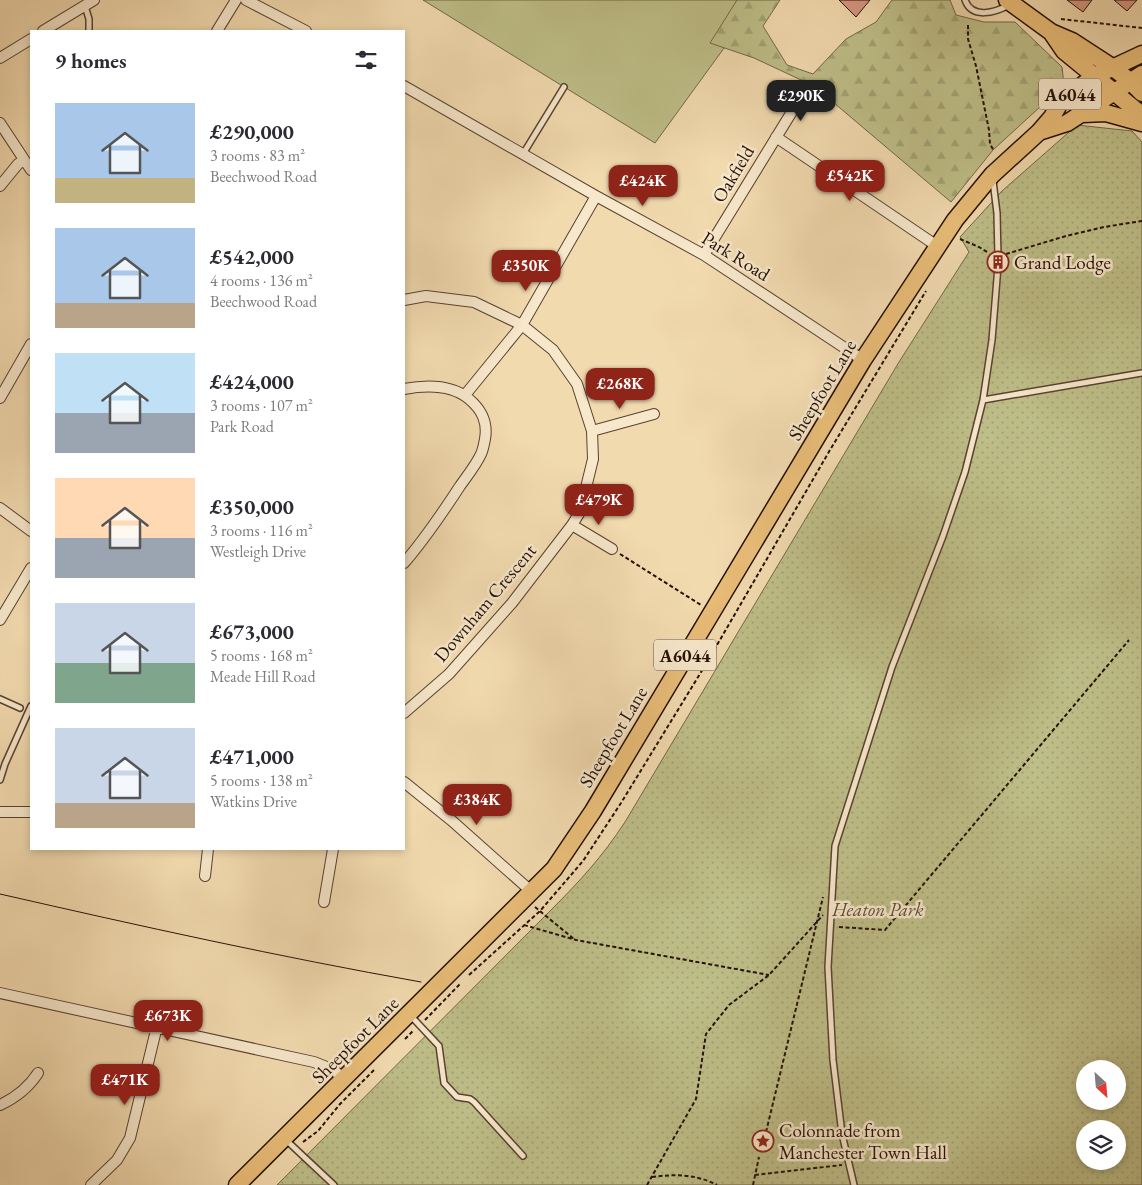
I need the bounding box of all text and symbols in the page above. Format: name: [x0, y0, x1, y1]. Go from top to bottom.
icon: filters: [352, 46, 380, 74]
text: 9 homes: [55, 47, 127, 74]
road number: A6044: [1039, 78, 1101, 110]
pin: £290K: [766, 80, 836, 122]
text: £290K: [778, 85, 824, 106]
text: £290,000: [210, 118, 294, 145]
icon: home: [95, 123, 155, 183]
street label: Oakfield: [706, 140, 760, 207]
text: 3 rooms · 83 m²: [210, 145, 305, 166]
pin: £542K: [815, 160, 885, 202]
pin: £424K: [608, 164, 678, 207]
text: £542K: [827, 165, 873, 186]
text: Beechwood Road: [210, 166, 317, 187]
text: £424K: [620, 170, 666, 191]
street label: Park Road: [697, 225, 775, 287]
text: £542,000: [210, 243, 294, 270]
icon: home: [95, 248, 155, 308]
pin: £350K: [491, 250, 561, 292]
building icon: Grand Lodge: [986, 250, 1010, 274]
place label: Grand Lodge: [1014, 250, 1111, 275]
text: £350K: [503, 255, 549, 276]
text: 4 rooms · 136 m²: [210, 270, 313, 291]
text: Beechwood Road: [210, 291, 317, 312]
street label: Sheepfoot Lane: [782, 335, 862, 445]
text: £424,000: [210, 368, 294, 395]
pin: £268K: [585, 368, 655, 410]
icon: home: [95, 373, 155, 433]
text: £268K: [597, 373, 643, 394]
text: 3 rooms · 107 m²: [210, 395, 313, 416]
text: Park Road: [210, 416, 274, 437]
pin: £479K: [564, 484, 634, 526]
text: £479K: [576, 489, 622, 510]
text: £350,000: [210, 493, 294, 520]
icon: home: [95, 498, 155, 558]
text: 3 rooms · 116 m²: [210, 520, 313, 541]
street label: Downham Crescent: [428, 539, 542, 667]
text: Westleigh Drive: [210, 541, 306, 562]
text: £673,000: [210, 618, 294, 645]
icon: home: [95, 623, 155, 683]
road number: A6044: [654, 640, 716, 670]
text: 5 rooms · 168 m²: [210, 645, 313, 666]
text: Meade Hill Road: [210, 666, 316, 687]
street label: Sheepfoot Lane: [573, 682, 653, 792]
text: £471,000: [210, 743, 294, 770]
icon: home: [95, 748, 155, 808]
text: 5 rooms · 138 m²: [210, 770, 313, 791]
pin: £384K: [442, 784, 512, 826]
text: £384K: [454, 789, 500, 810]
text: Watkins Drive: [210, 791, 297, 812]
park label: Heaton Park: [831, 897, 924, 922]
street label: Sheepfoot Lane: [306, 991, 404, 1089]
pin: £673K: [133, 1000, 203, 1042]
text: £673K: [145, 1005, 191, 1026]
north arrow: [1076, 1060, 1126, 1110]
map controls: [1076, 1060, 1126, 1170]
pin: £471K: [90, 1064, 160, 1106]
text: £471K: [102, 1069, 148, 1090]
place label: Colonnade from Manchester Town Hall: [779, 1118, 947, 1165]
button: layers: [1076, 1120, 1126, 1170]
place icon: Colonnade from Manchester Town Hall: [751, 1129, 775, 1153]

